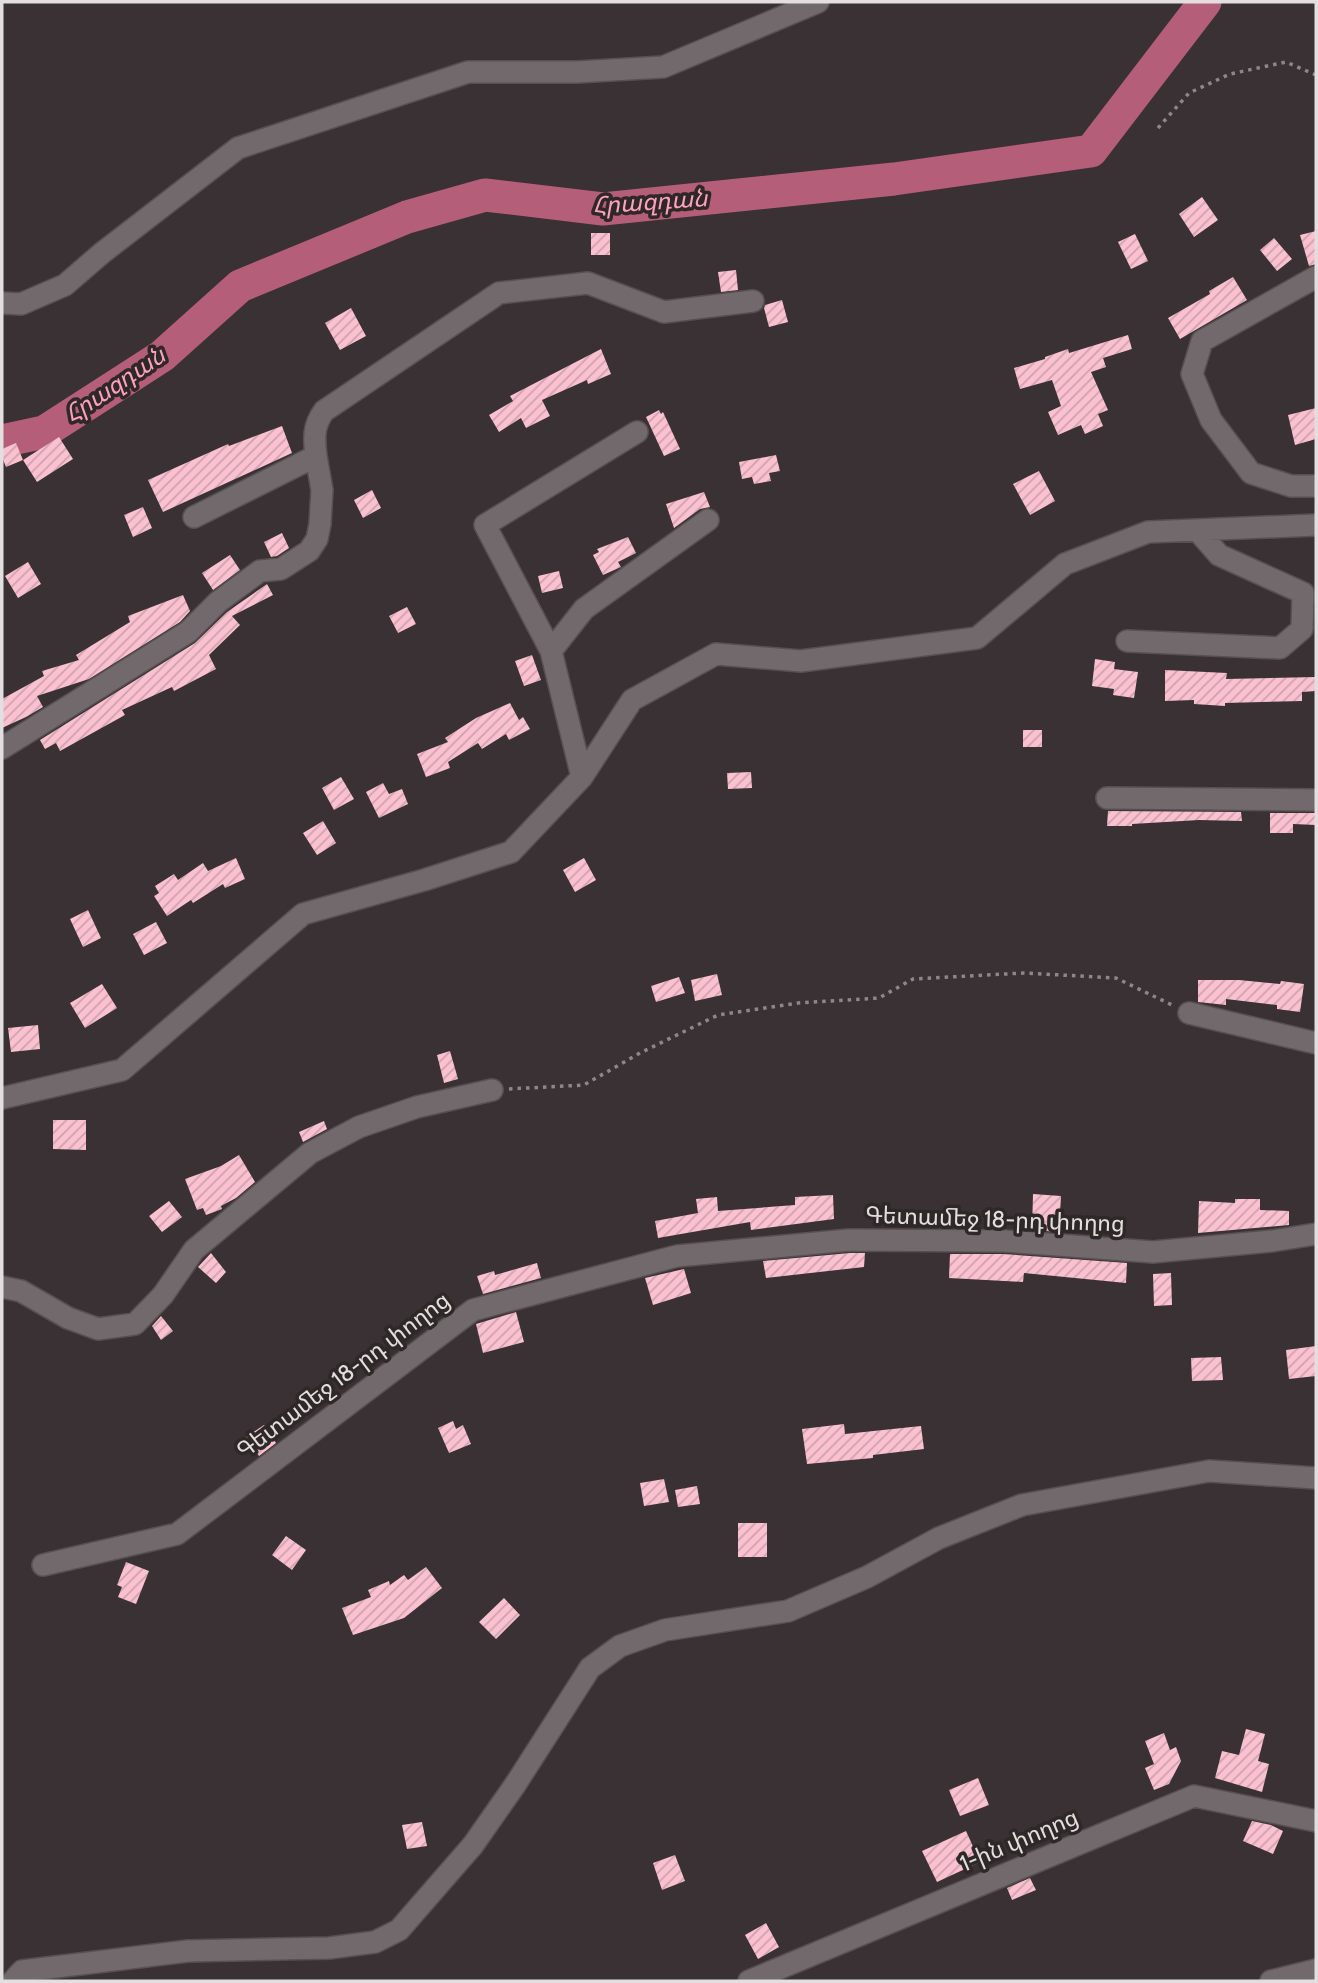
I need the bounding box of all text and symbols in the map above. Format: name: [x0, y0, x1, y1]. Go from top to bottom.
water label: Հրազդան: [592, 183, 710, 220]
water label: Հրազդան: [59, 340, 172, 429]
street label: Գետամեջ 18-րդ փողոց: [865, 1200, 1125, 1238]
street label: Գետամեջ 18-րդ փողոց: [231, 1286, 455, 1464]
street label: 1-ին փողոց: [956, 1803, 1082, 1877]

